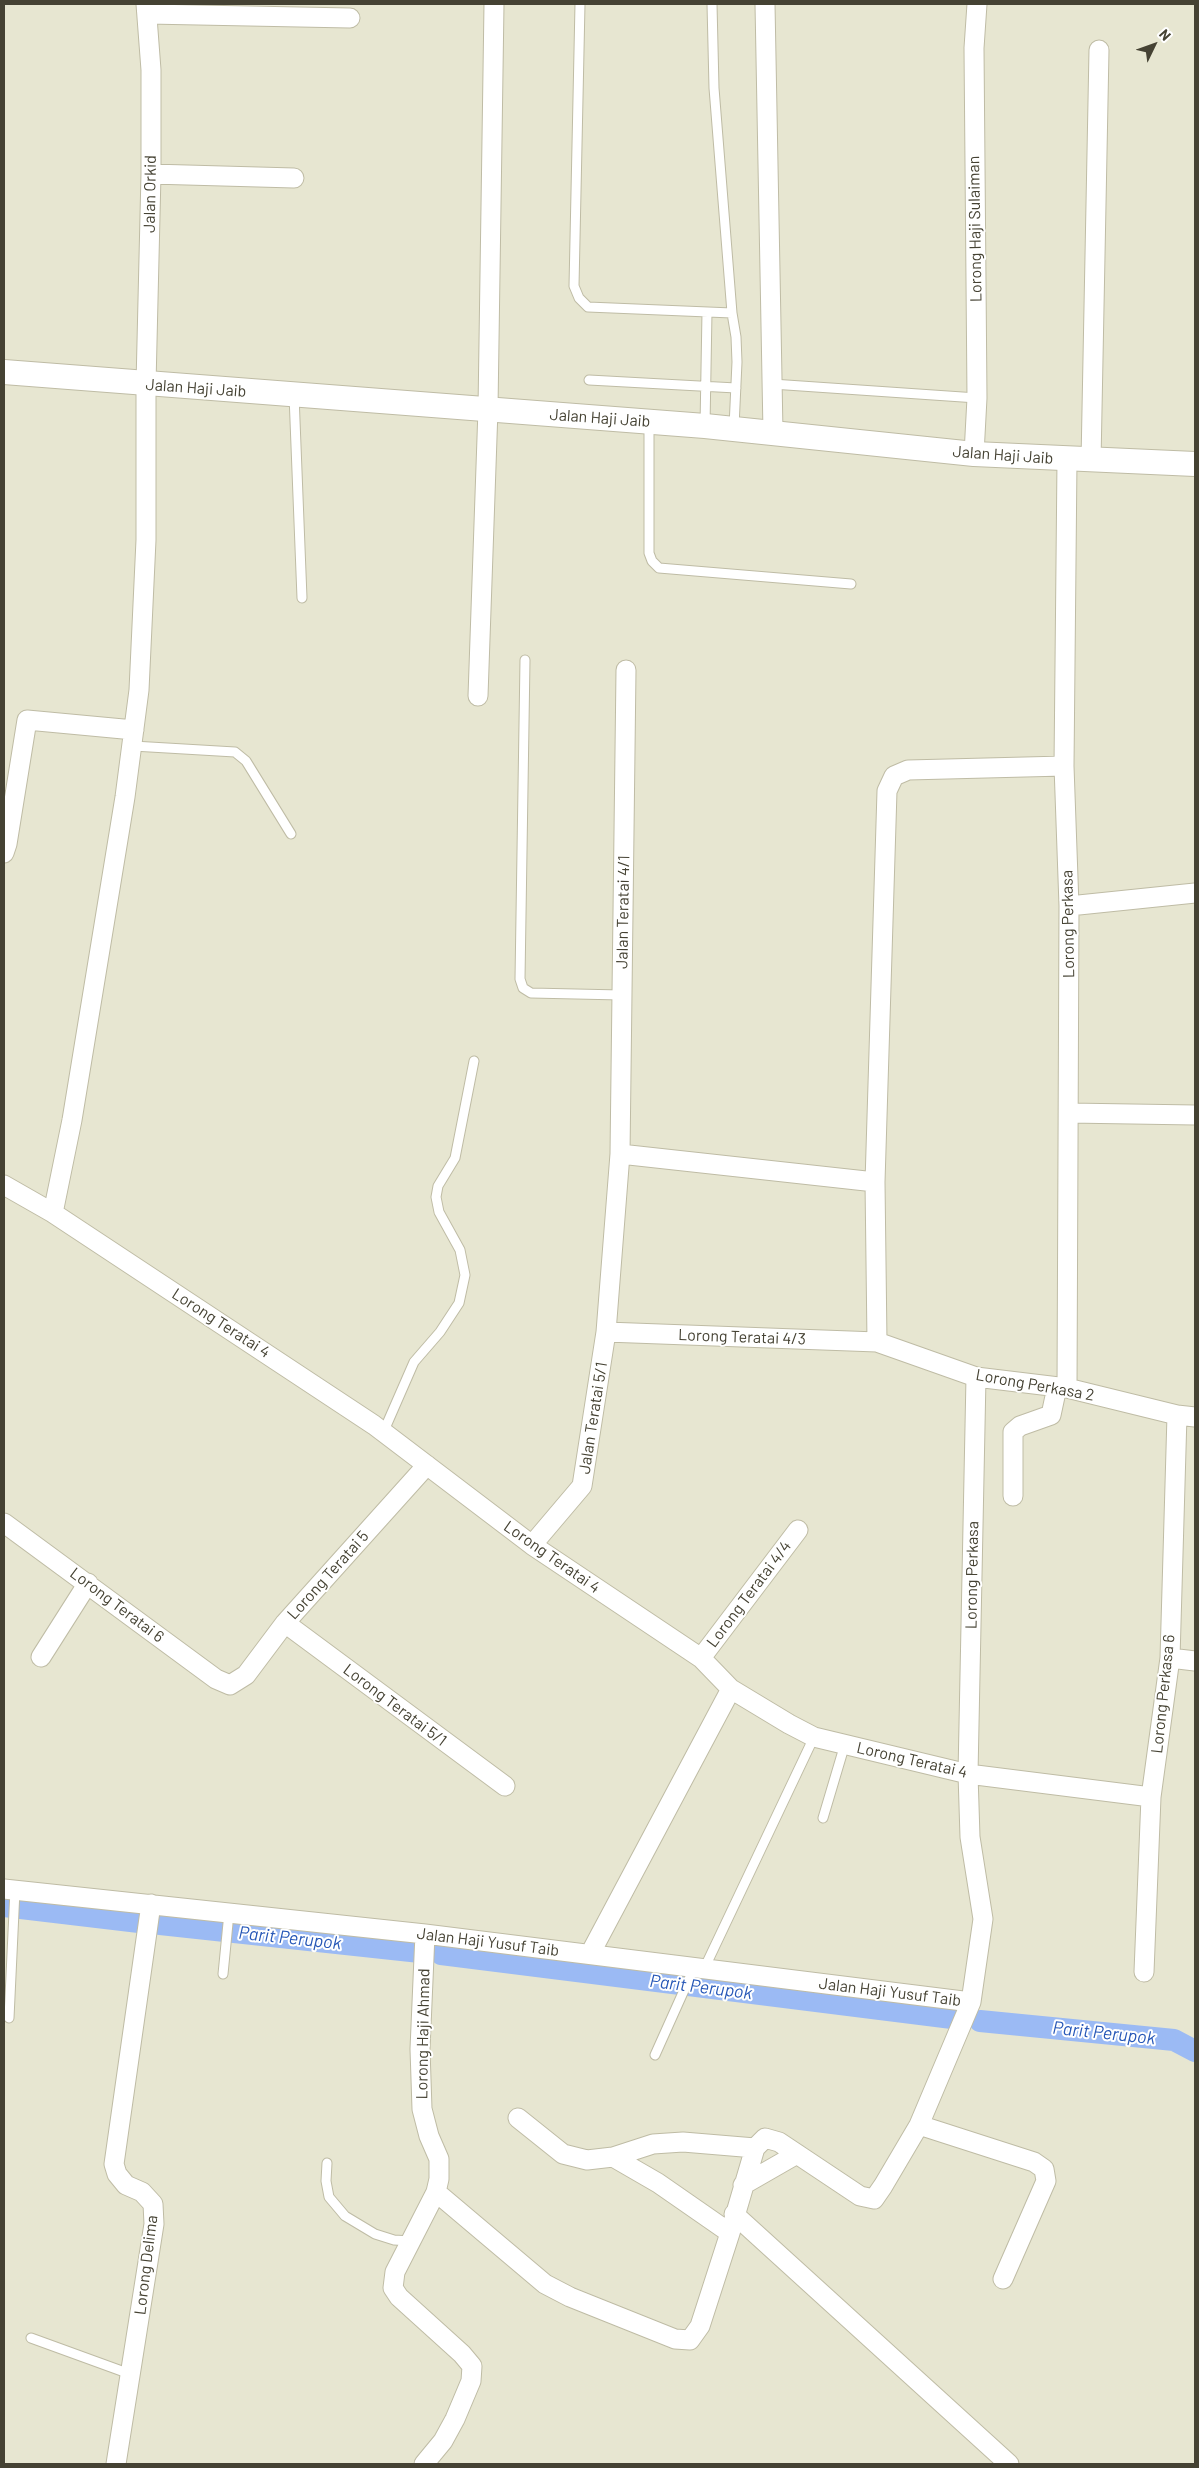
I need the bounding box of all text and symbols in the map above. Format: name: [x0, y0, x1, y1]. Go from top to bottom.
north arrow: [1129, 20, 1179, 70]
text: N: [1156, 25, 1175, 44]
street label: Jalan Orkid: [140, 155, 160, 233]
street label: Lorong Haji Sulaiman: [964, 156, 986, 302]
street label: Jalan Haji Jaib: [145, 375, 247, 401]
street label: Jalan Haji Jaib: [549, 405, 651, 431]
street label: Jalan Haji Jaib: [952, 442, 1054, 468]
street label: Jalan Teratai 4/1: [612, 855, 634, 969]
street label: Lorong Perkasa: [1057, 870, 1079, 978]
street label: Lorong Teratai 4: [168, 1284, 274, 1362]
street label: Lorong Teratai 4/3: [678, 1325, 806, 1349]
street label: Jalan Teratai 5/1: [575, 1361, 611, 1475]
street label: Lorong Perkasa 2: [974, 1365, 1096, 1405]
street label: Lorong Teratai 4: [500, 1517, 604, 1597]
street label: Lorong Perkasa: [961, 1521, 983, 1629]
street label: Lorong Teratai 5: [283, 1527, 373, 1623]
street label: Lorong Teratai 4/4: [703, 1537, 795, 1651]
street label: Lorong Teratai 6: [66, 1563, 168, 1647]
street label: Lorong Perkasa 6: [1147, 1634, 1179, 1754]
street label: Lorong Teratai 5/1: [339, 1660, 451, 1750]
street label: Lorong Teratai 4: [855, 1738, 969, 1782]
water label: Parit Perupok: [238, 1922, 342, 1954]
street label: Jalan Haji Yusuf Taib: [416, 1924, 560, 1960]
street label: Lorong Haji Ahmad: [412, 1968, 434, 2100]
water label: Parit Perupok: [648, 1970, 754, 2004]
street label: Jalan Haji Yusuf Taib: [818, 1974, 962, 2010]
water label: Parit Perupok: [1052, 2017, 1156, 2049]
street label: Lorong Delima: [130, 2214, 162, 2316]

